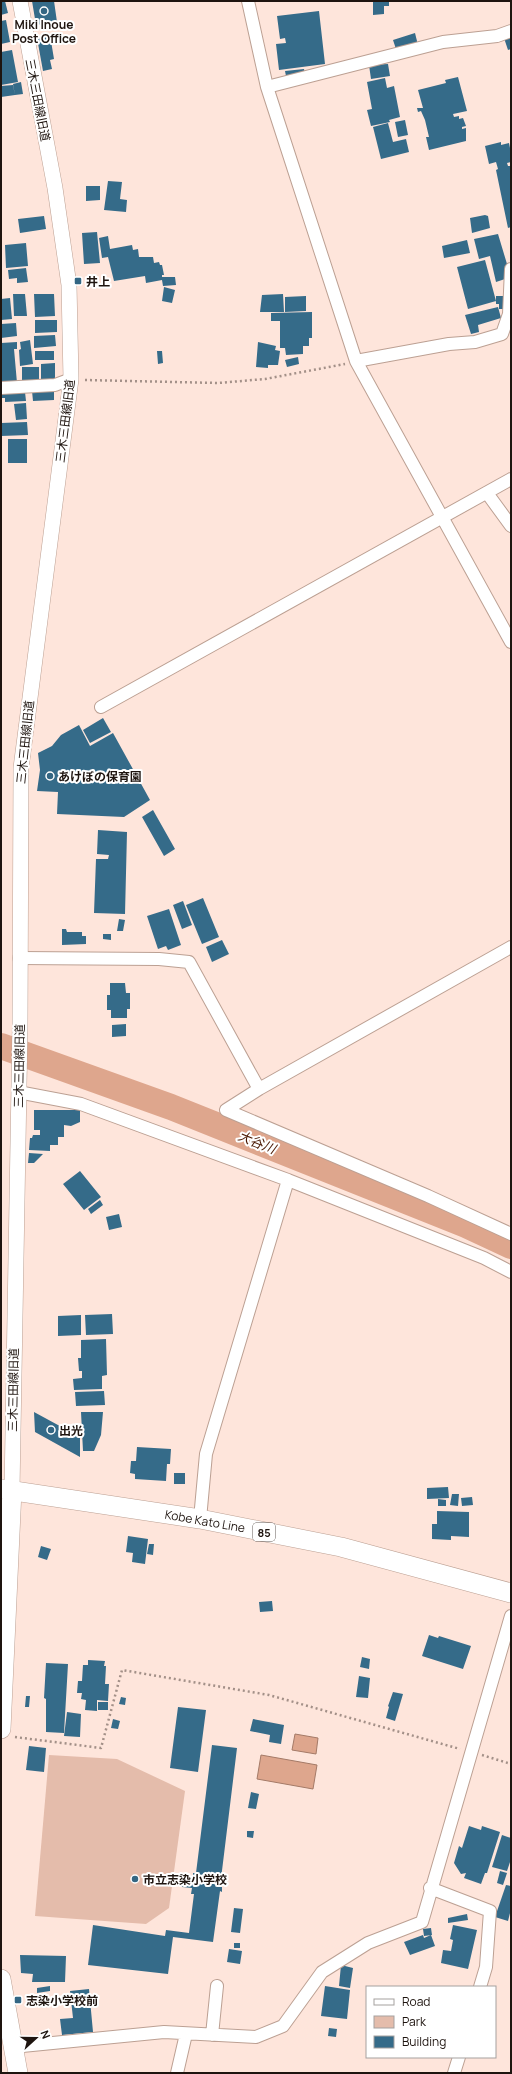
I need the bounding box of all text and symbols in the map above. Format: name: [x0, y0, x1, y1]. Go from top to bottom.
marker: Miki Inoue Post Office: [39, 6, 49, 16]
place label: Miki Inoue Post Office: [12, 16, 76, 47]
street label: 三木三田線旧道: [22, 57, 54, 143]
place label: 井上: [86, 273, 110, 290]
marker: 井上: [73, 276, 83, 286]
street label: 三木三田線旧道: [51, 378, 79, 464]
street label: 三木三田線旧道: [12, 699, 38, 785]
place label: あけぼの保育園: [58, 768, 142, 785]
marker: あけぼの保育園: [45, 771, 55, 781]
street label: 三木三田線旧道: [10, 1024, 28, 1108]
water label: 大谷川: [236, 1126, 280, 1158]
street label: 三木三田線旧道: [4, 1348, 22, 1432]
place label: 出光: [59, 1422, 83, 1439]
marker: 出光: [46, 1425, 56, 1435]
street label: Kobe Kato Line: [164, 1506, 246, 1536]
road number: 85: [253, 1523, 275, 1541]
place label: 市立志染小学校: [143, 1871, 227, 1888]
marker: 市立志染小学校: [130, 1874, 140, 1884]
legend: [366, 1986, 496, 2058]
place label: 志染小学校前: [26, 1992, 98, 2009]
text: Road: [402, 1993, 430, 2010]
marker: 志染小学校前: [13, 1995, 23, 2005]
text: Park: [402, 2013, 427, 2030]
north arrow: [16, 2018, 56, 2058]
text: N: [37, 2028, 54, 2041]
text: Building: [402, 2033, 446, 2050]

